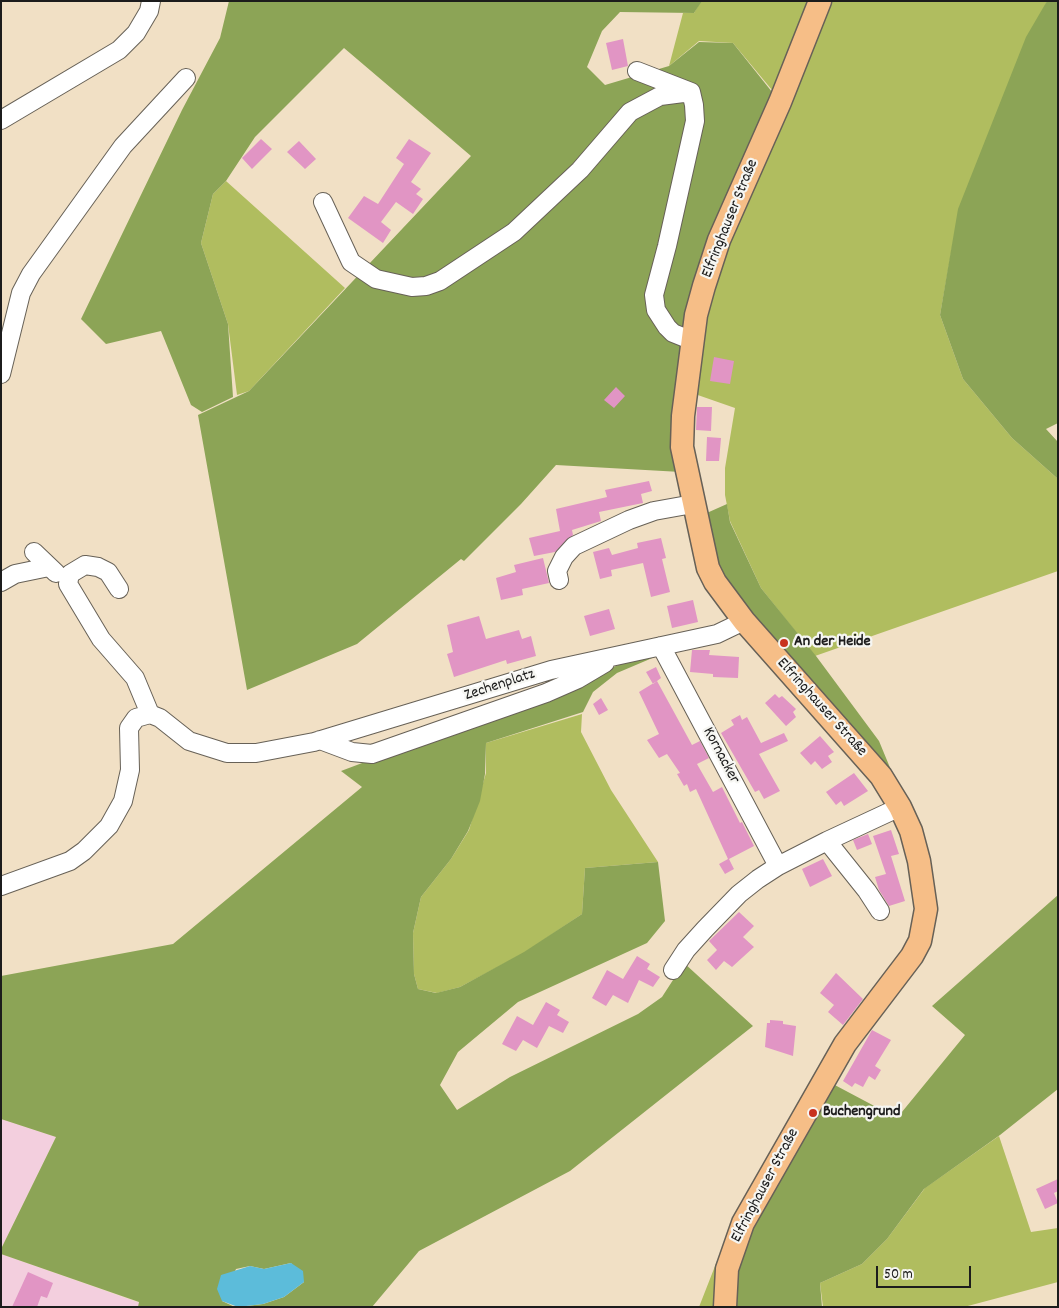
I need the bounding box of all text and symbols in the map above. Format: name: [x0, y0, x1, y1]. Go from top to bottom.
street label: Elfringhauser Straße: [698, 157, 764, 281]
place label: An der Heide: [794, 633, 871, 653]
marker: An der Heide: [778, 637, 790, 649]
street label: Elfringhauser Straße: [772, 655, 870, 761]
street label: Zechenplatz: [462, 666, 538, 706]
street label: Kornacker: [697, 724, 743, 788]
place label: Buchengrund: [823, 1103, 900, 1123]
marker: Buchengrund: [807, 1107, 819, 1119]
street label: Elfringhauser Straße: [728, 1126, 804, 1246]
scale bar: [879, 1256, 974, 1288]
text: 50 m: [884, 1264, 913, 1286]

